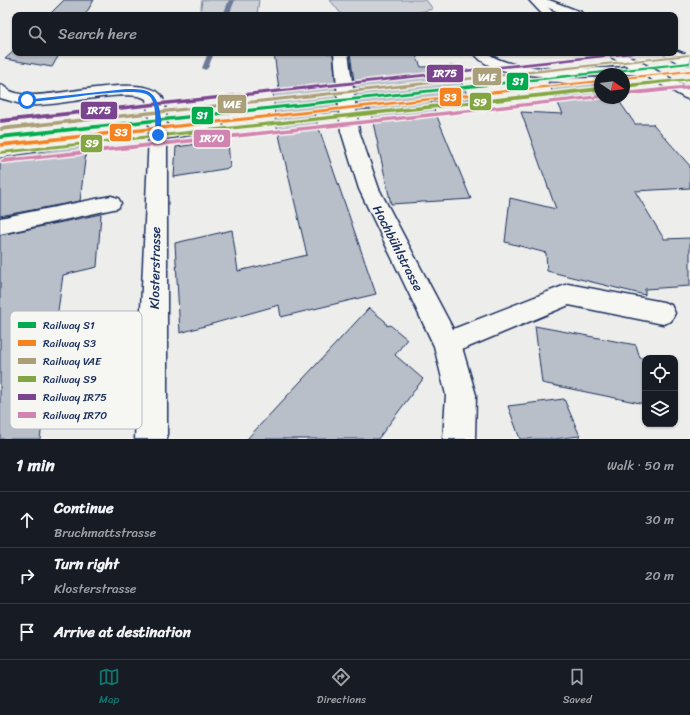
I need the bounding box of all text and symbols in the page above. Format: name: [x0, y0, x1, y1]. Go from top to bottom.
search box: [12, 12, 678, 56]
text: Search here: [58, 21, 137, 47]
icon: search: [26, 23, 48, 45]
line badge: IR75: [426, 64, 464, 83]
text: IR75: [432, 64, 457, 83]
line badge: VAE: [472, 67, 502, 86]
text: VAE: [478, 68, 497, 87]
north arrow: [594, 68, 630, 104]
line badge: S1: [506, 72, 529, 91]
text: S1: [511, 72, 524, 91]
line badge: S3: [439, 87, 462, 107]
text: S3: [443, 88, 457, 107]
route start: [18, 91, 36, 109]
line badge: S9: [469, 92, 492, 111]
text: S9: [472, 93, 487, 112]
line badge: VAE: [217, 94, 247, 114]
text: VAE: [223, 95, 242, 114]
line badge: IR75: [80, 101, 118, 120]
text: IR75: [86, 101, 111, 120]
line badge: S1: [191, 106, 214, 125]
text: S1: [195, 106, 208, 125]
line badge: S3: [109, 123, 132, 142]
text: S3: [114, 123, 128, 142]
route end: [149, 126, 167, 144]
line badge: IR70: [193, 129, 231, 148]
text: IR70: [199, 129, 224, 148]
line badge: S9: [80, 134, 103, 153]
text: S9: [84, 134, 99, 153]
street label: Hochbühlstrasse: [366, 201, 430, 296]
street label: Klosterstrasse: [143, 226, 167, 309]
legend: [10, 311, 142, 429]
text: Railway S1: [43, 316, 95, 335]
text: Railway S3: [43, 334, 96, 353]
text: Railway VAE: [43, 352, 102, 371]
map controls: [642, 355, 678, 427]
button: locate: [642, 355, 678, 391]
text: Railway S9: [43, 370, 97, 389]
text: Railway IR75: [43, 388, 107, 407]
button: layers: [642, 391, 678, 427]
text: Railway IR70: [43, 406, 107, 425]
text: 1 min: [16, 450, 55, 480]
text: Walk · 50 m: [607, 454, 674, 477]
text: Continue: [54, 495, 114, 521]
text: 30 m: [645, 508, 674, 531]
icon: ahead: [16, 509, 38, 531]
text: Bruchmattstrasse: [54, 521, 156, 544]
text: Turn right: [54, 551, 119, 577]
text: 20 m: [645, 564, 674, 587]
icon: right: [16, 565, 38, 587]
text: Klosterstrasse: [54, 577, 137, 600]
text: Arrive at destination: [54, 619, 191, 645]
icon: arrive: [16, 621, 38, 643]
tab: Map: [98, 666, 120, 709]
tab: Directions: [317, 666, 366, 709]
tab: Saved: [563, 666, 592, 709]

